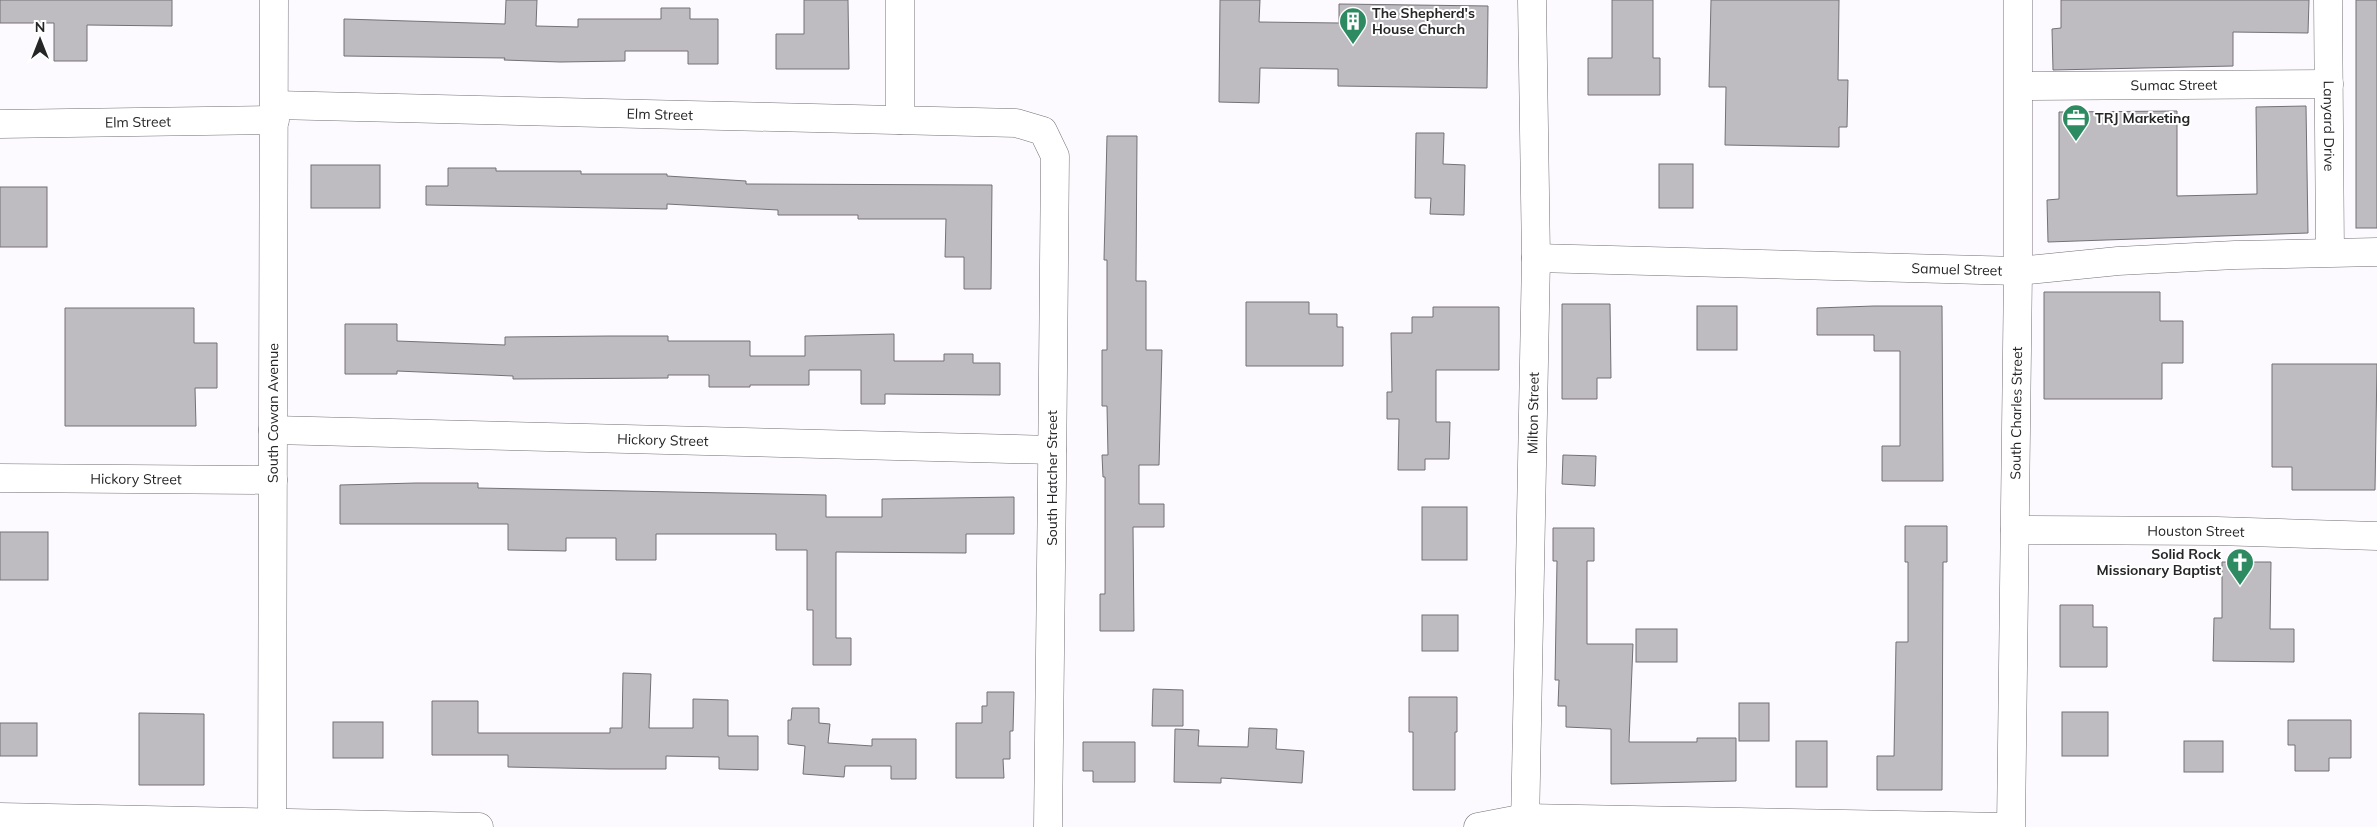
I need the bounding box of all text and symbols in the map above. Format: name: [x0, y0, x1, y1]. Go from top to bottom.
place label: The Shepherd's House Church: [1372, 4, 1475, 38]
building icon: The Shepherd's House Church: [1338, 6, 1368, 45]
north arrow: [15, 15, 65, 65]
text: N: [35, 18, 45, 36]
street label: Sumac Street: [2131, 76, 2218, 94]
street label: Lanyard Drive: [2320, 81, 2338, 171]
office icon: TRJ Marketing: [2061, 103, 2091, 142]
street label: Elm Street: [627, 105, 693, 124]
place label: TRJ Marketing: [2095, 109, 2190, 127]
street label: Elm Street: [105, 113, 171, 131]
street label: Samuel Street: [1911, 259, 2003, 280]
street label: South Cowan Avenue: [264, 343, 282, 483]
street label: South Charles Street: [2006, 346, 2026, 480]
street label: Milton Street: [1523, 372, 1543, 454]
street label: South Hatcher Street: [1043, 410, 1061, 546]
street label: Hickory Street: [617, 430, 709, 450]
street label: Hickory Street: [90, 470, 182, 488]
street label: Houston Street: [2147, 522, 2245, 541]
place label: Solid Rock Missionary Baptist: [2097, 545, 2222, 579]
church icon: Solid Rock Missionary Baptist: [2225, 547, 2255, 586]

